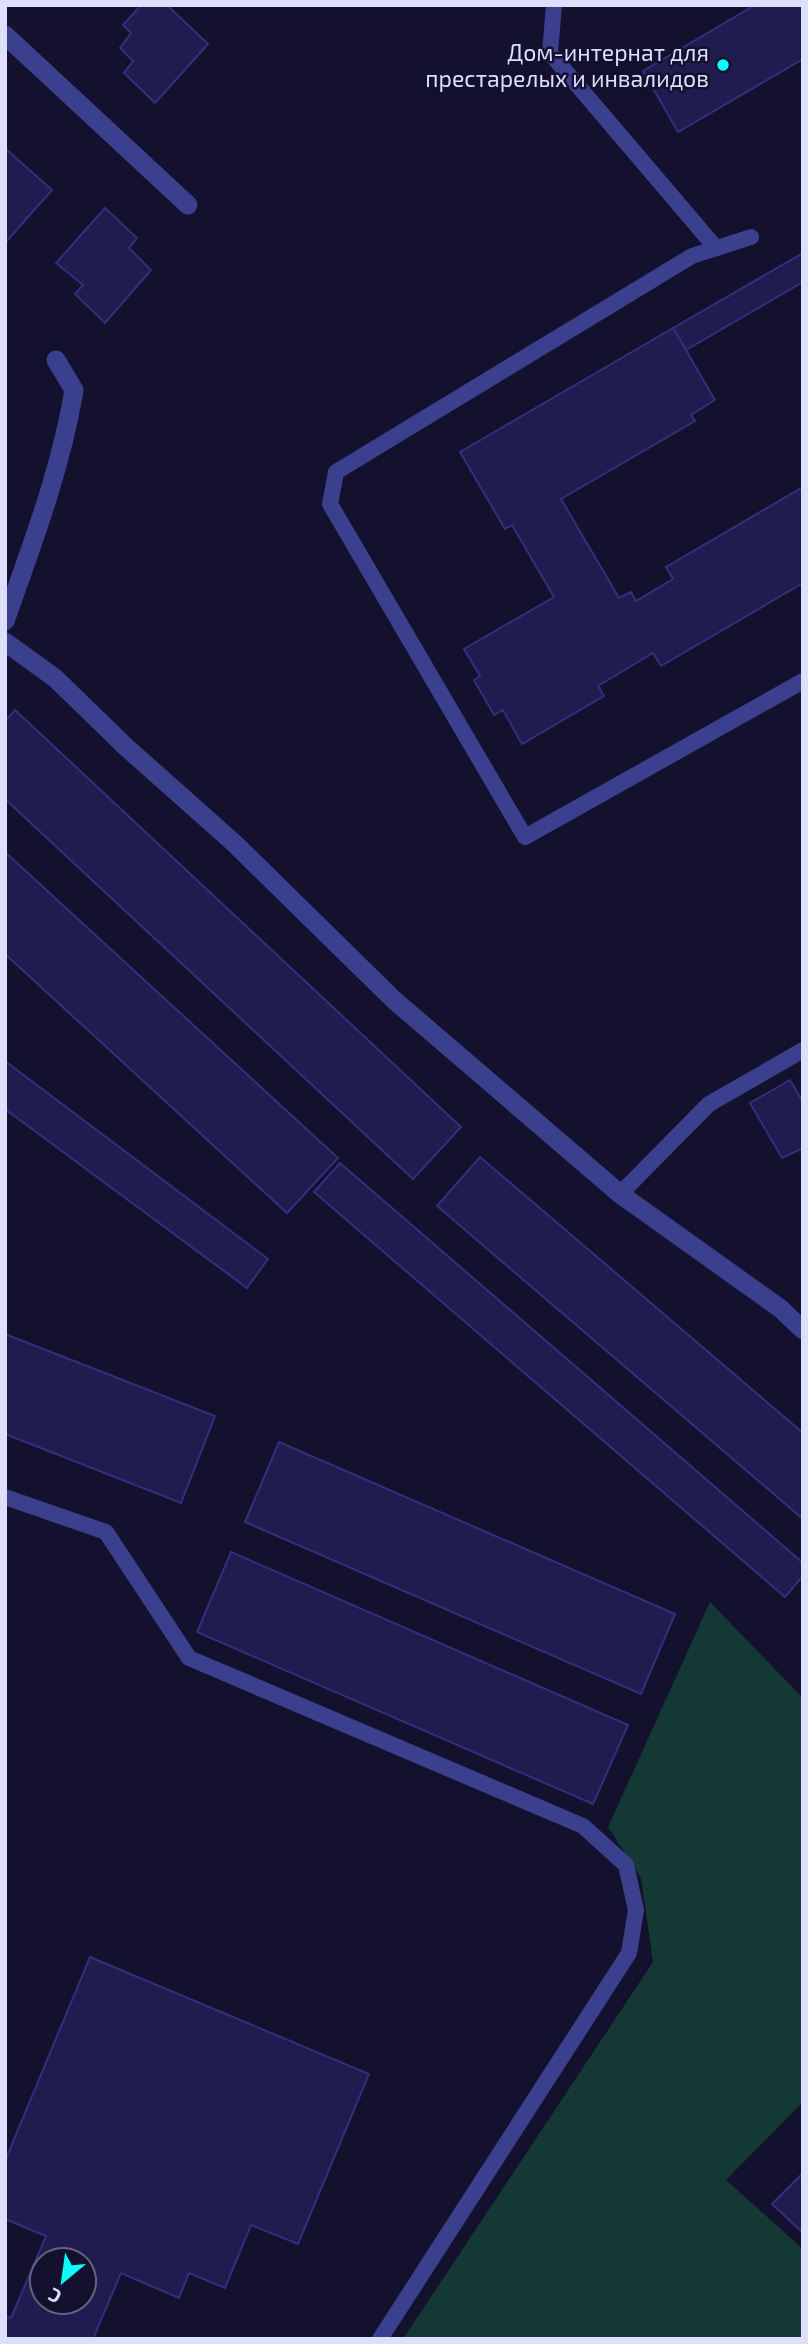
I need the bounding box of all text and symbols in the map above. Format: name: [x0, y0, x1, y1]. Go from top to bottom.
place label: Дом-интернат для престарелых и инвалидов: [425, 38, 709, 92]
marker: Дом-интернат для престарелых и инвалидов: [715, 57, 731, 73]
north arrow: [28, 2246, 98, 2316]
text: С: [44, 2284, 65, 2309]

